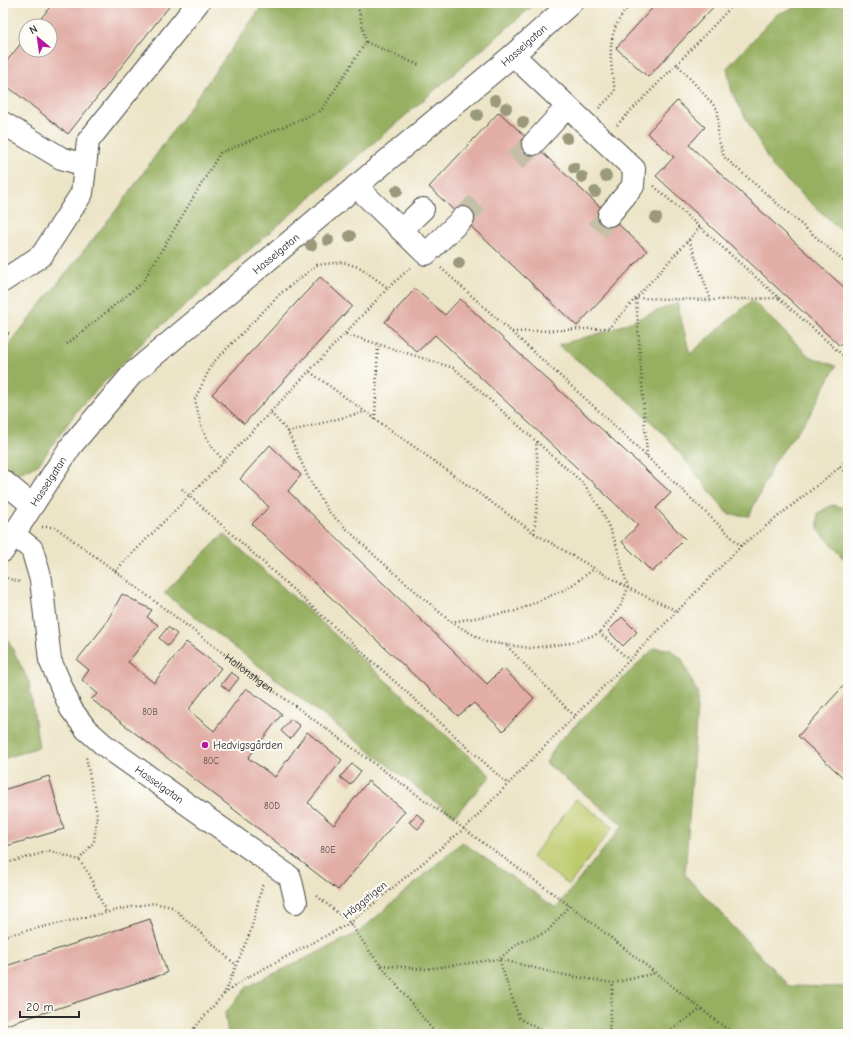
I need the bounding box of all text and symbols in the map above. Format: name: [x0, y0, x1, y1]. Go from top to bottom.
north arrow: [18, 18, 58, 58]
street label: Hasselgatan: [498, 21, 549, 69]
text: N: [27, 22, 40, 37]
street label: Hasselgatan: [250, 230, 302, 277]
street label: Hasselgatan: [27, 454, 69, 509]
street label: Hallonstigen: [222, 650, 277, 695]
house number: 80B: [142, 707, 158, 717]
place label: Hedvigsgården: [213, 739, 283, 752]
marker: Hedvigsgården: [200, 740, 210, 750]
house number: 80C: [203, 756, 219, 766]
street label: Hasselgatan: [133, 763, 186, 806]
house number: 80D: [264, 801, 280, 811]
house number: 80E: [320, 845, 336, 855]
street label: Häggstigen: [340, 878, 390, 922]
scale bar: [20, 993, 79, 1019]
text: 20 m: [26, 1000, 54, 1014]

